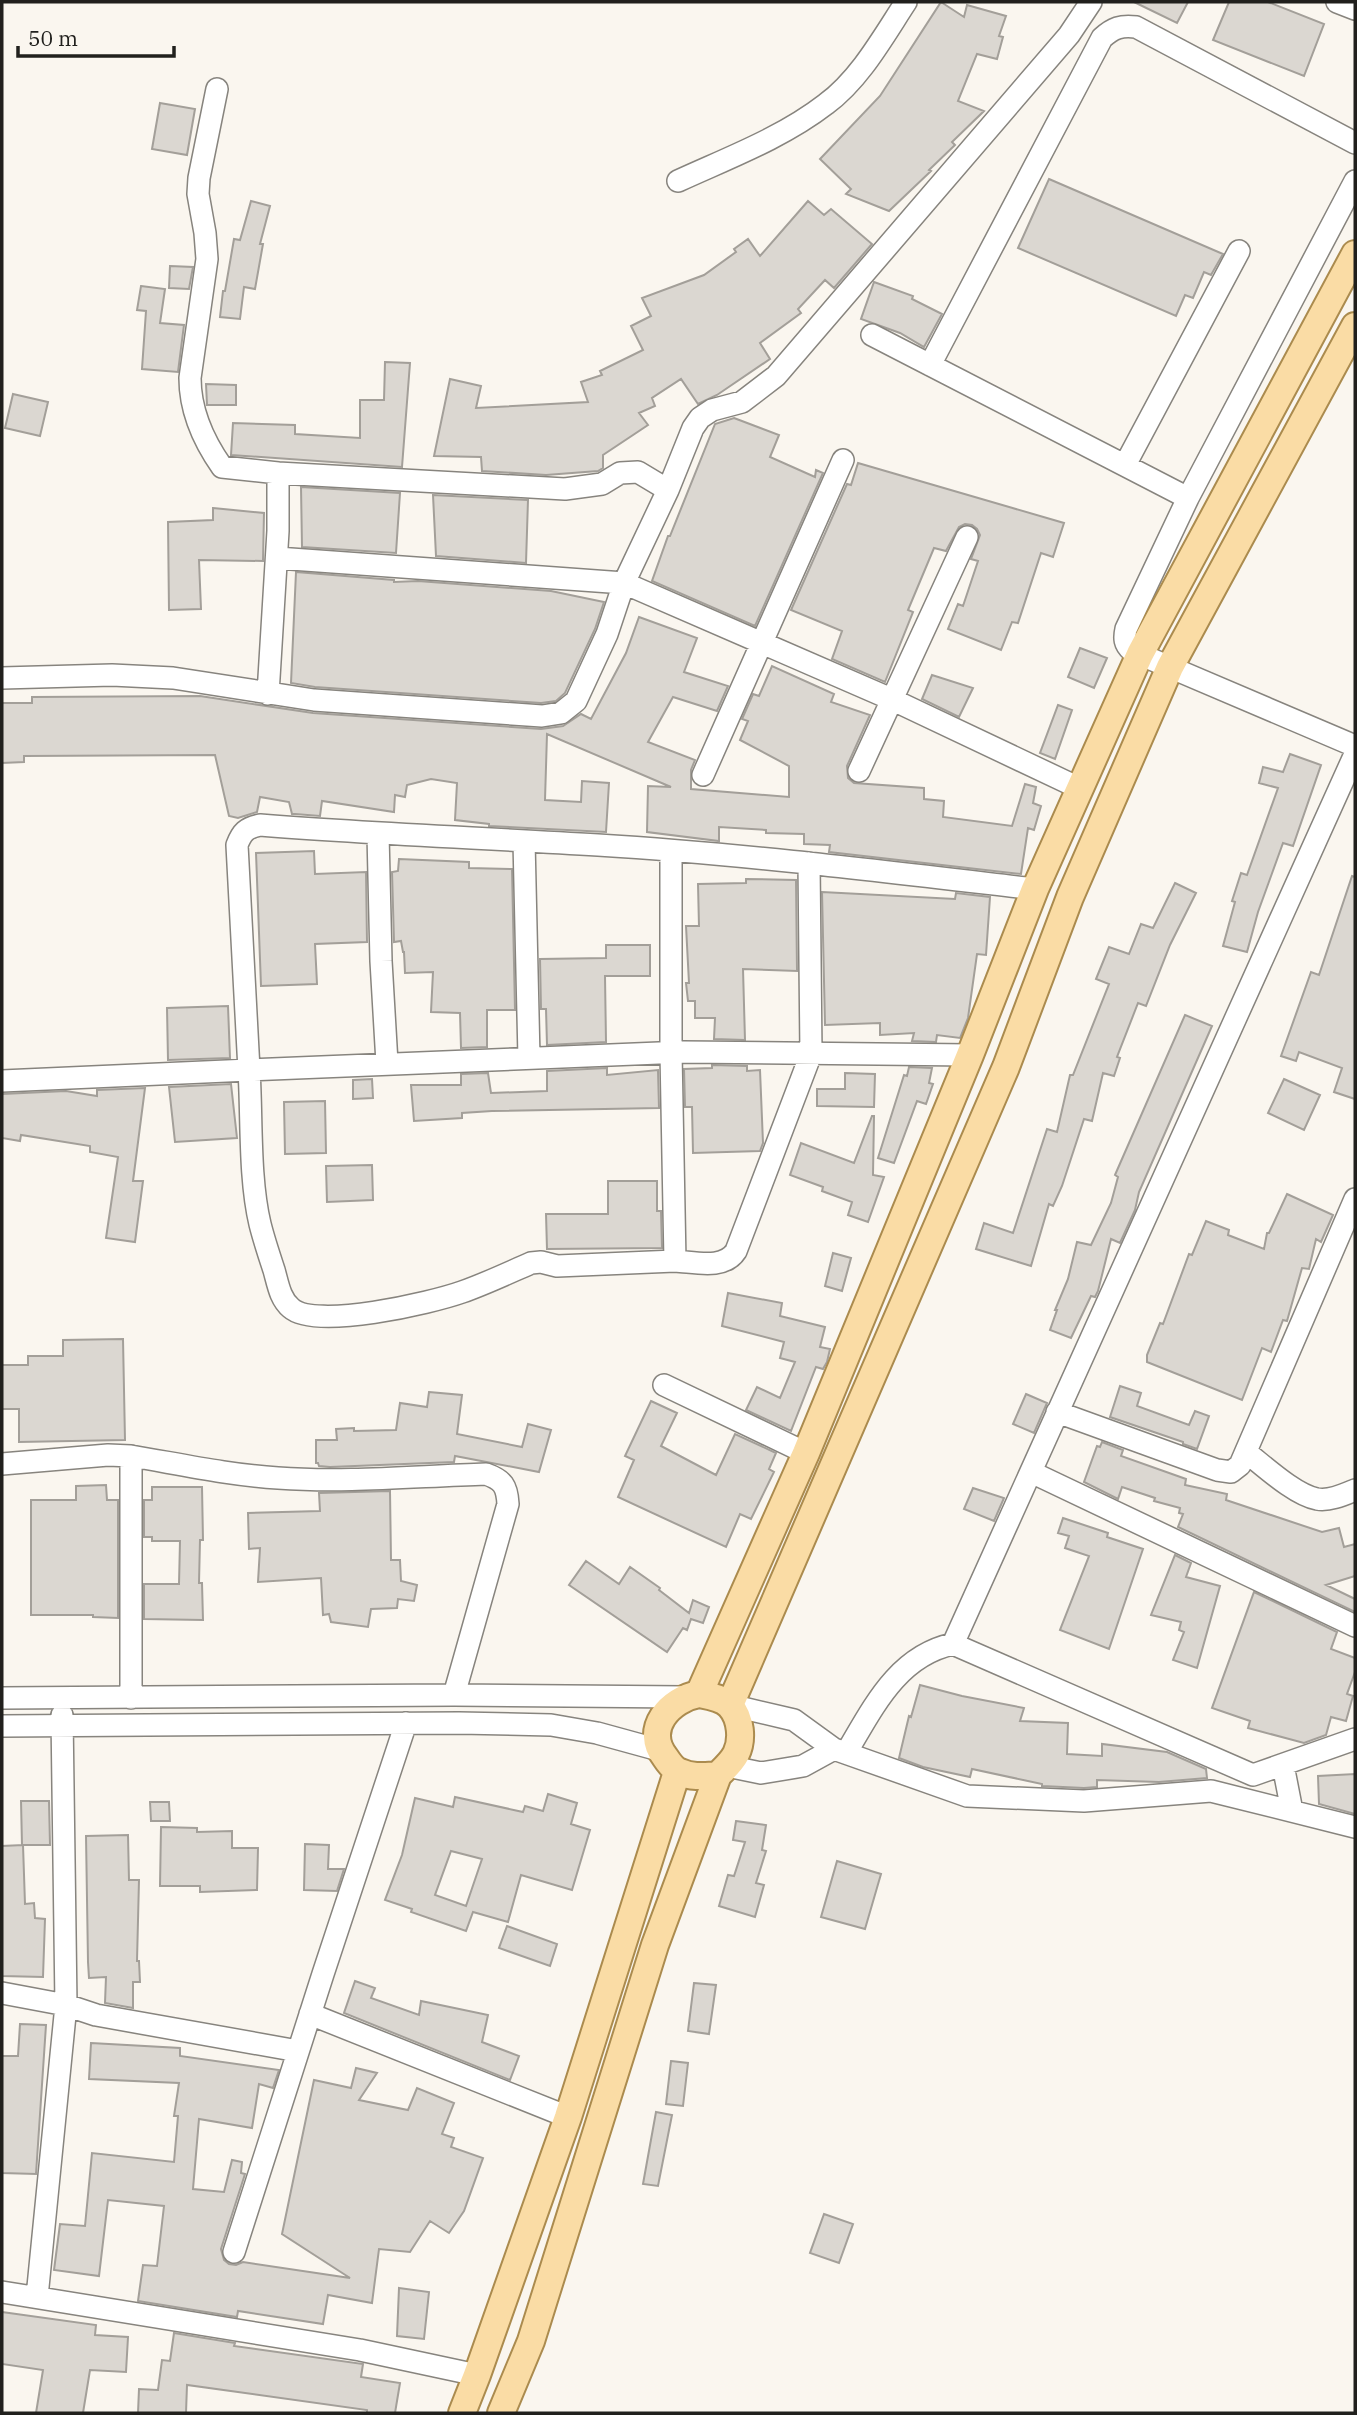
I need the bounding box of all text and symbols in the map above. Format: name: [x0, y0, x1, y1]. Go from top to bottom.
scale bar: [18, 14, 173, 58]
text: 50 m: [28, 24, 78, 52]

